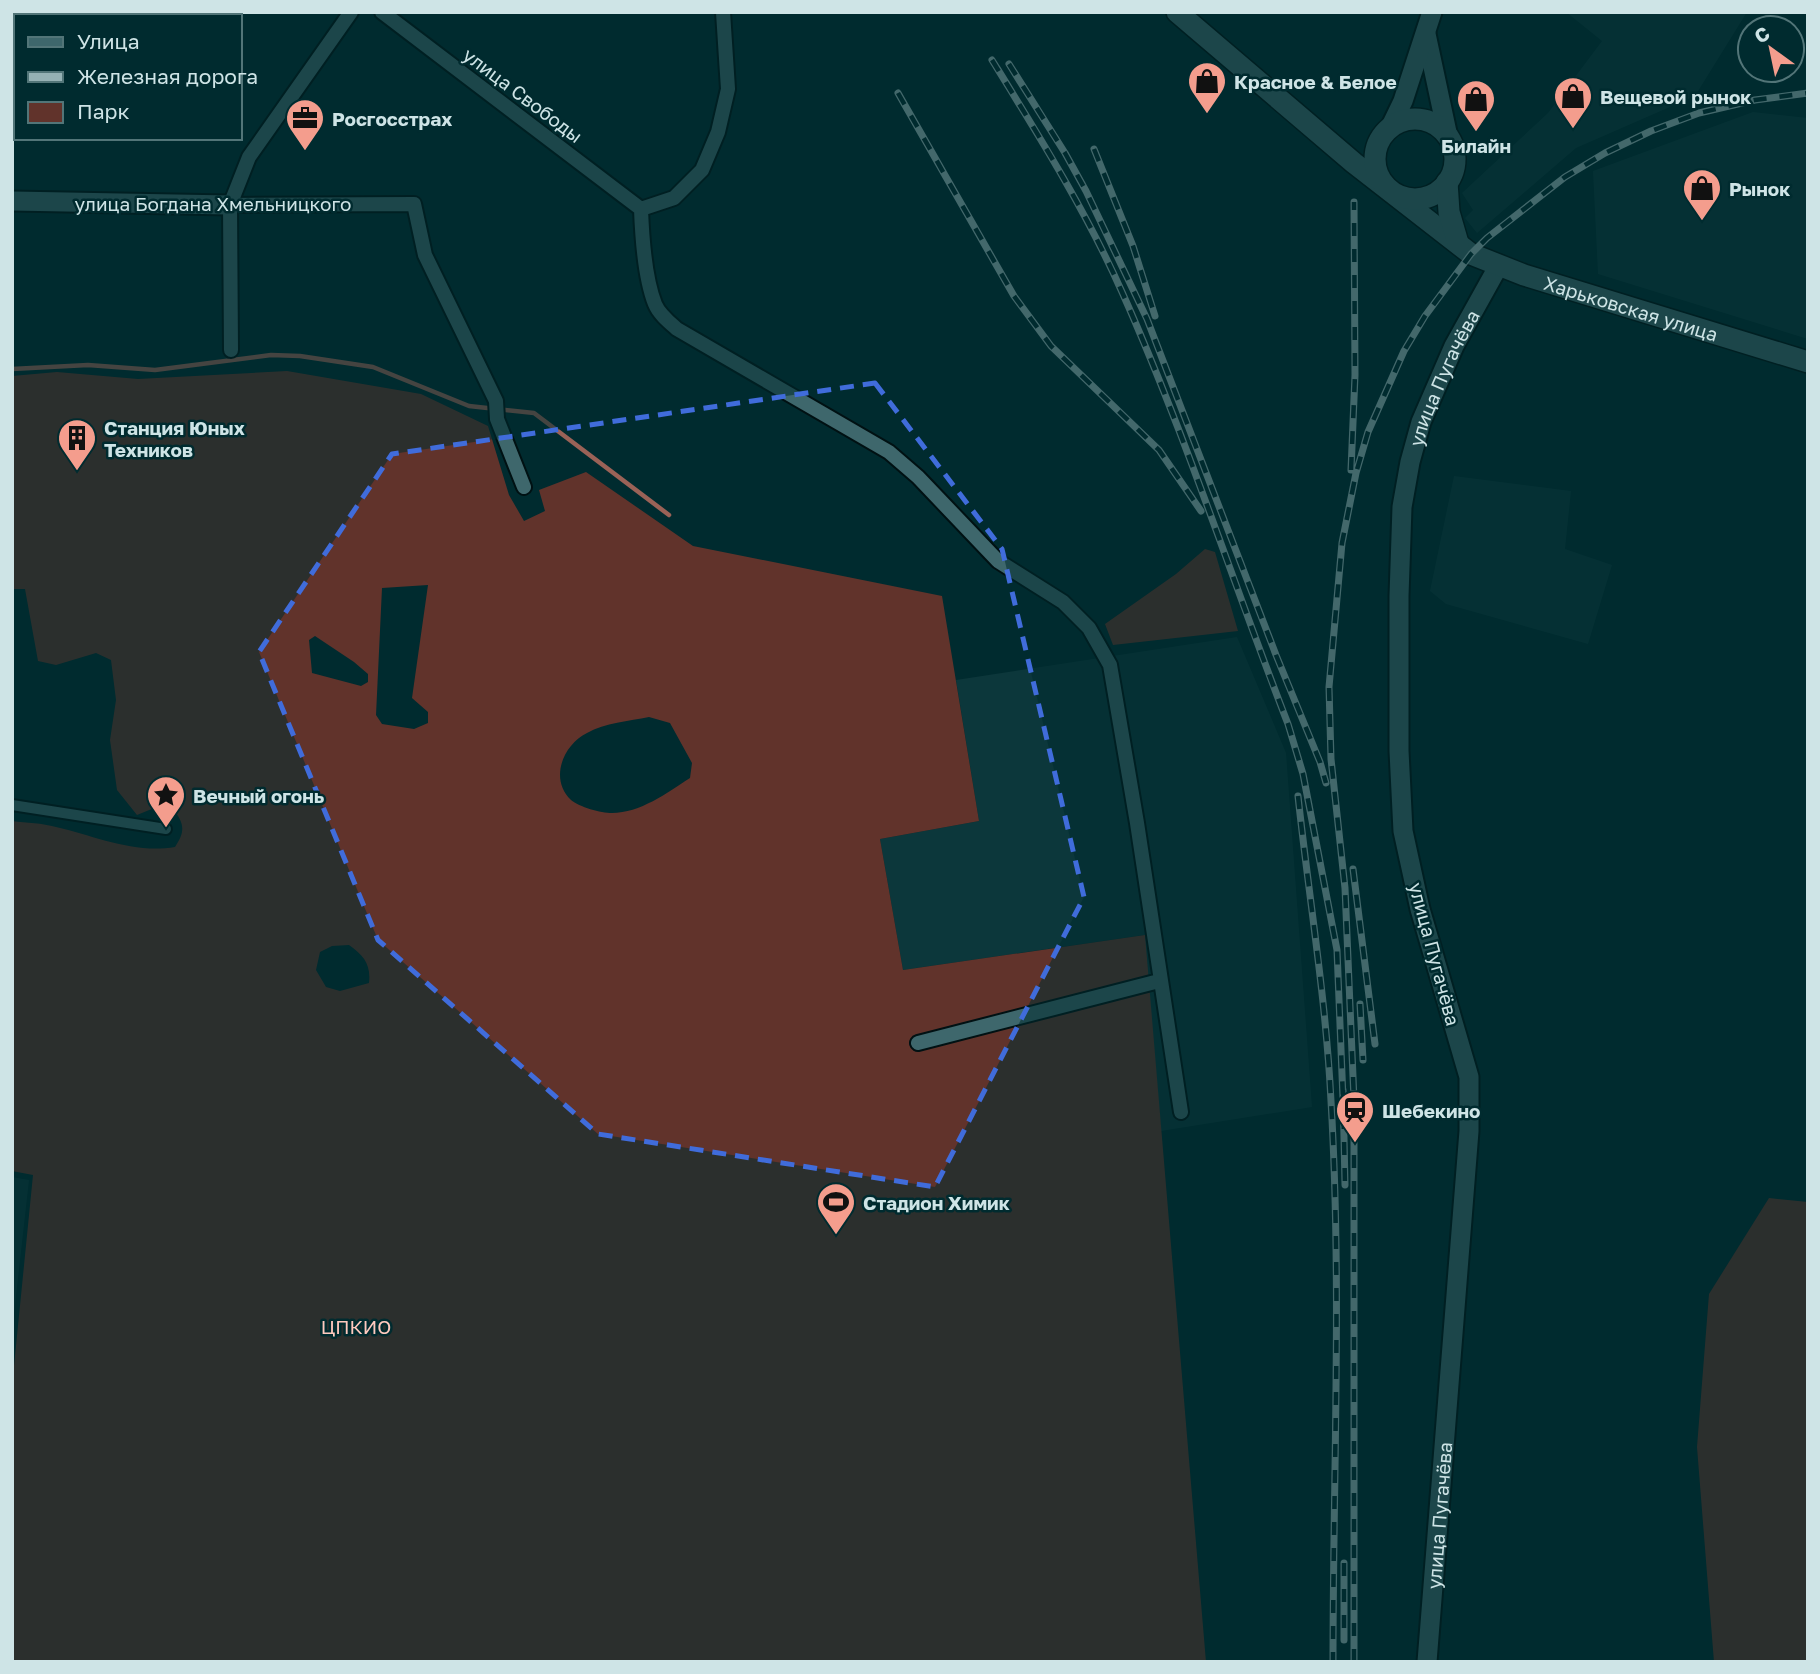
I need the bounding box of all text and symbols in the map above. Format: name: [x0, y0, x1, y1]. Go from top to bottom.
legend: [14, 14, 242, 140]
north arrow: [1736, 14, 1806, 84]
text: С: [1750, 21, 1773, 48]
text: Улица: [77, 28, 140, 54]
street label: улица Свободы: [459, 43, 587, 147]
shop icon: Красное & Белое: [1186, 60, 1228, 115]
text: Железная дорога: [77, 63, 258, 89]
place label: Красное & Белое: [1234, 70, 1397, 93]
shop icon: Вещевой рынок: [1552, 75, 1594, 130]
shop icon: Билайн: [1455, 78, 1497, 133]
place label: Вещевой рынок: [1600, 85, 1751, 108]
office icon: Росгосстрах: [284, 97, 326, 152]
text: Парк: [77, 98, 130, 124]
place label: Росгосстрах: [332, 107, 452, 130]
place label: Билайн: [1441, 134, 1511, 157]
shop icon: Рынок: [1681, 167, 1723, 222]
place label: Рынок: [1729, 177, 1790, 200]
street label: улица Богдана Хмельницкого: [75, 192, 351, 215]
street label: Харьковская улица: [1541, 270, 1721, 345]
street label: улица Пугачёва: [1403, 305, 1484, 449]
place label: Станция Юных Техников: [104, 416, 245, 461]
building icon: Станция Юных Техников: [56, 417, 98, 472]
place icon: Вечный огонь: [145, 774, 187, 829]
place label: Вечный огонь: [193, 784, 325, 807]
street label: улица Пугачёва: [1405, 880, 1465, 1028]
station icon: Шебекино: [1334, 1089, 1376, 1144]
place label: Шебекино: [1382, 1099, 1481, 1122]
sports icon: Стадион Химик: [815, 1181, 857, 1236]
place label: Стадион Химик: [863, 1191, 1010, 1214]
park label: ЦПКИО: [321, 1315, 391, 1338]
street label: улица Пугачёва: [1421, 1441, 1456, 1590]

